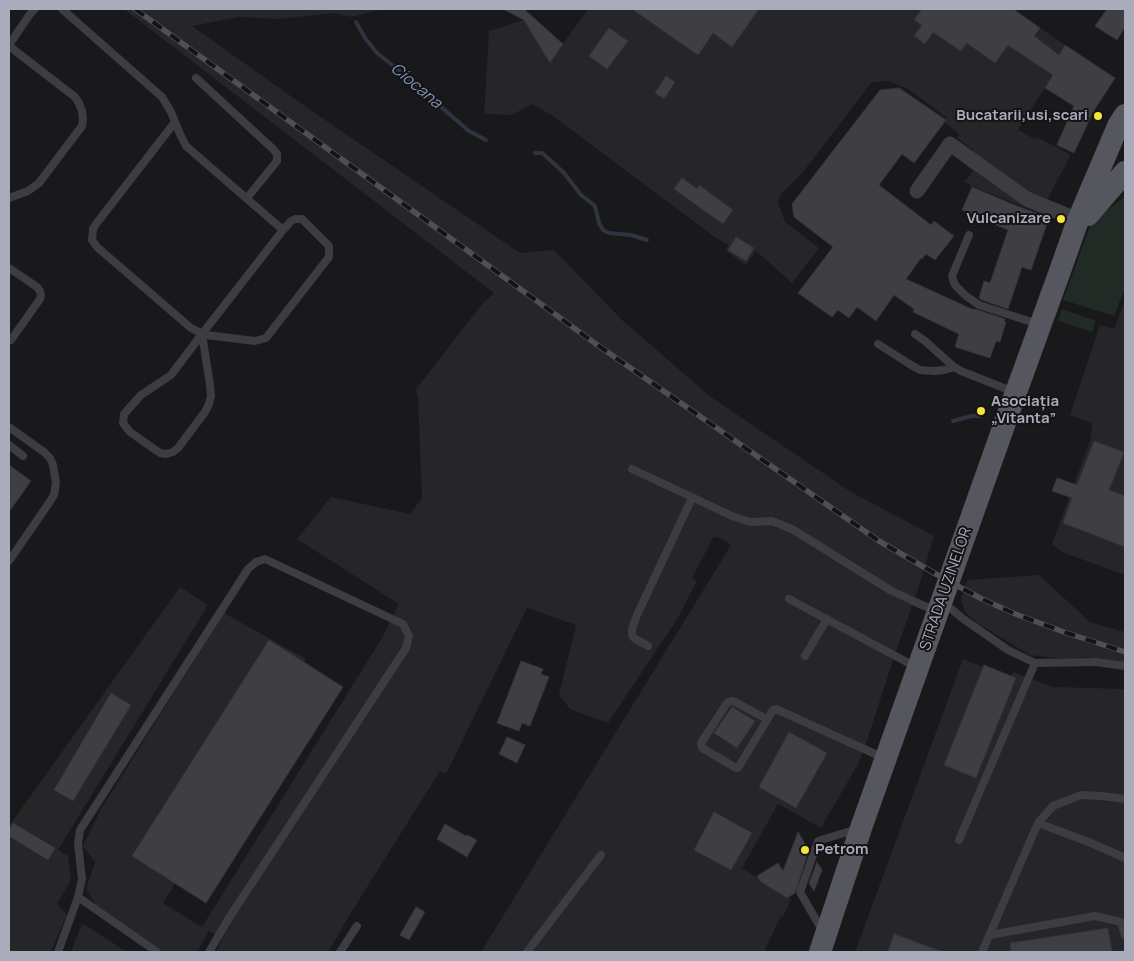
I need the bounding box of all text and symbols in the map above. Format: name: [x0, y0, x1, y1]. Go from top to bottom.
water label: Ciocana: [387, 59, 445, 113]
place label: Bucatarii,usi,scari: [956, 107, 1088, 125]
marker: Bucatarii,usi,scari: [1092, 110, 1104, 122]
place label: Vulcanizare: [966, 210, 1051, 228]
marker: Vulcanizare: [1055, 213, 1067, 225]
place label: Asociația „Vitanta”: [991, 393, 1059, 428]
marker: Asociația „Vitanta”: [975, 405, 987, 417]
street label: STRADA UZINELOR: [916, 525, 976, 653]
place label: Petrom: [815, 841, 869, 859]
marker: Petrom: [799, 844, 811, 856]

